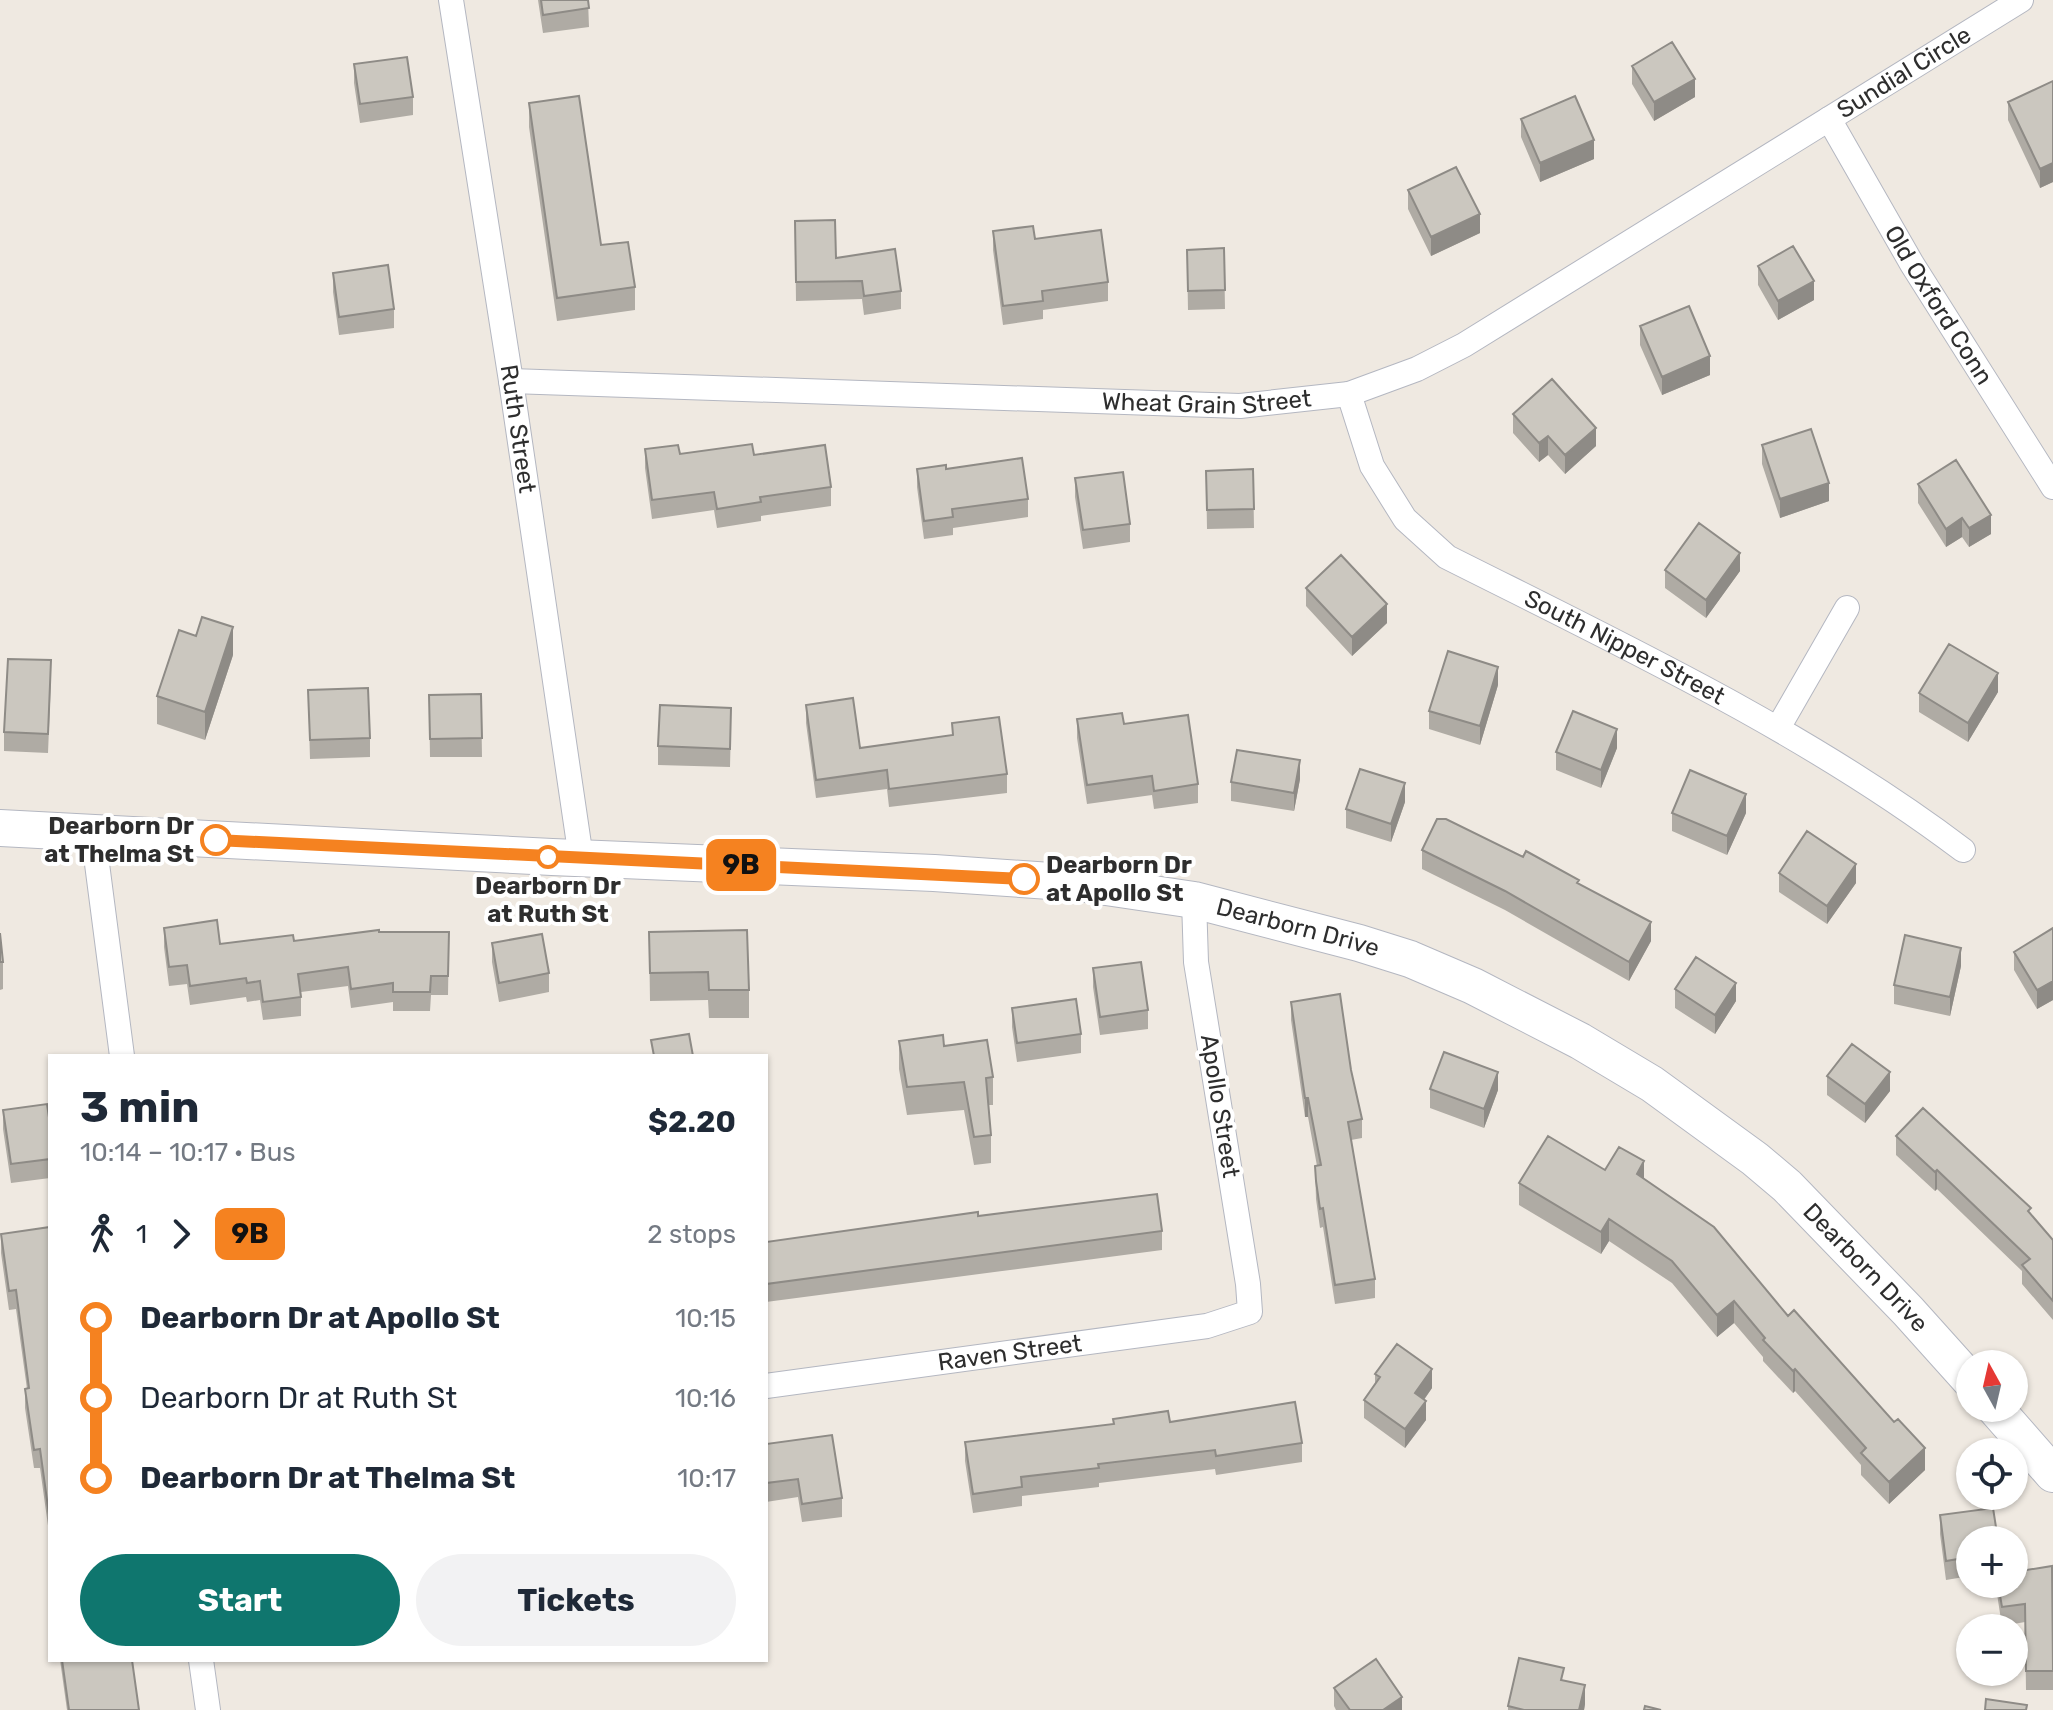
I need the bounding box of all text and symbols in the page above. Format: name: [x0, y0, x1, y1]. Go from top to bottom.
street label: Sundial Circle: [1832, 20, 1976, 124]
street label: Old Oxford Conn: [1879, 220, 1999, 390]
street label: Ruth Street: [495, 363, 541, 495]
street label: Wheat Grain Street: [1101, 384, 1313, 420]
street label: South Nipper Street: [1520, 584, 1730, 711]
place label: Dearborn Dr at Thelma St: [44, 812, 194, 868]
marker: Dearborn Dr at Thelma St: [201, 825, 231, 855]
line badge: 9B: [705, 839, 777, 891]
marker: Dearborn Dr at Ruth St: [537, 846, 559, 868]
text: 9B: [722, 848, 760, 881]
place label: Dearborn Dr at Apollo St: [1046, 851, 1192, 907]
marker: Dearborn Dr at Apollo St: [1009, 864, 1039, 894]
place label: Dearborn Dr at Ruth St: [475, 872, 621, 928]
street label: Dearborn Drive: [1213, 892, 1383, 963]
street label: Apollo Street: [1195, 1032, 1245, 1180]
text: 3 min: [80, 1081, 200, 1133]
text: $2.20: [648, 1104, 736, 1140]
text: 10:14 – 10:17 · Bus: [80, 1137, 296, 1168]
street label: Dearborn Drive: [1797, 1197, 1934, 1338]
icon: walk: [80, 1212, 124, 1256]
icon: forward: [159, 1212, 203, 1256]
text: 9B: [231, 1217, 269, 1250]
text: 1: [136, 1219, 147, 1250]
text: 2 stops: [647, 1219, 736, 1250]
text: Dearborn Dr at Apollo St: [140, 1300, 500, 1336]
text: 10:15: [675, 1303, 736, 1334]
street label: Raven Street: [936, 1329, 1083, 1376]
north arrow: [1956, 1350, 2028, 1422]
map controls: [1956, 1350, 2028, 1686]
text: Dearborn Dr at Ruth St: [140, 1380, 457, 1416]
text: 10:16: [675, 1383, 736, 1414]
button: locate: [1956, 1438, 2028, 1510]
text: Dearborn Dr at Thelma St: [140, 1460, 515, 1496]
text: 10:17: [677, 1463, 736, 1494]
button: +: [1956, 1526, 2028, 1598]
button: Start: [80, 1554, 400, 1646]
button: Tickets: [416, 1554, 736, 1646]
button: −: [1956, 1614, 2028, 1686]

